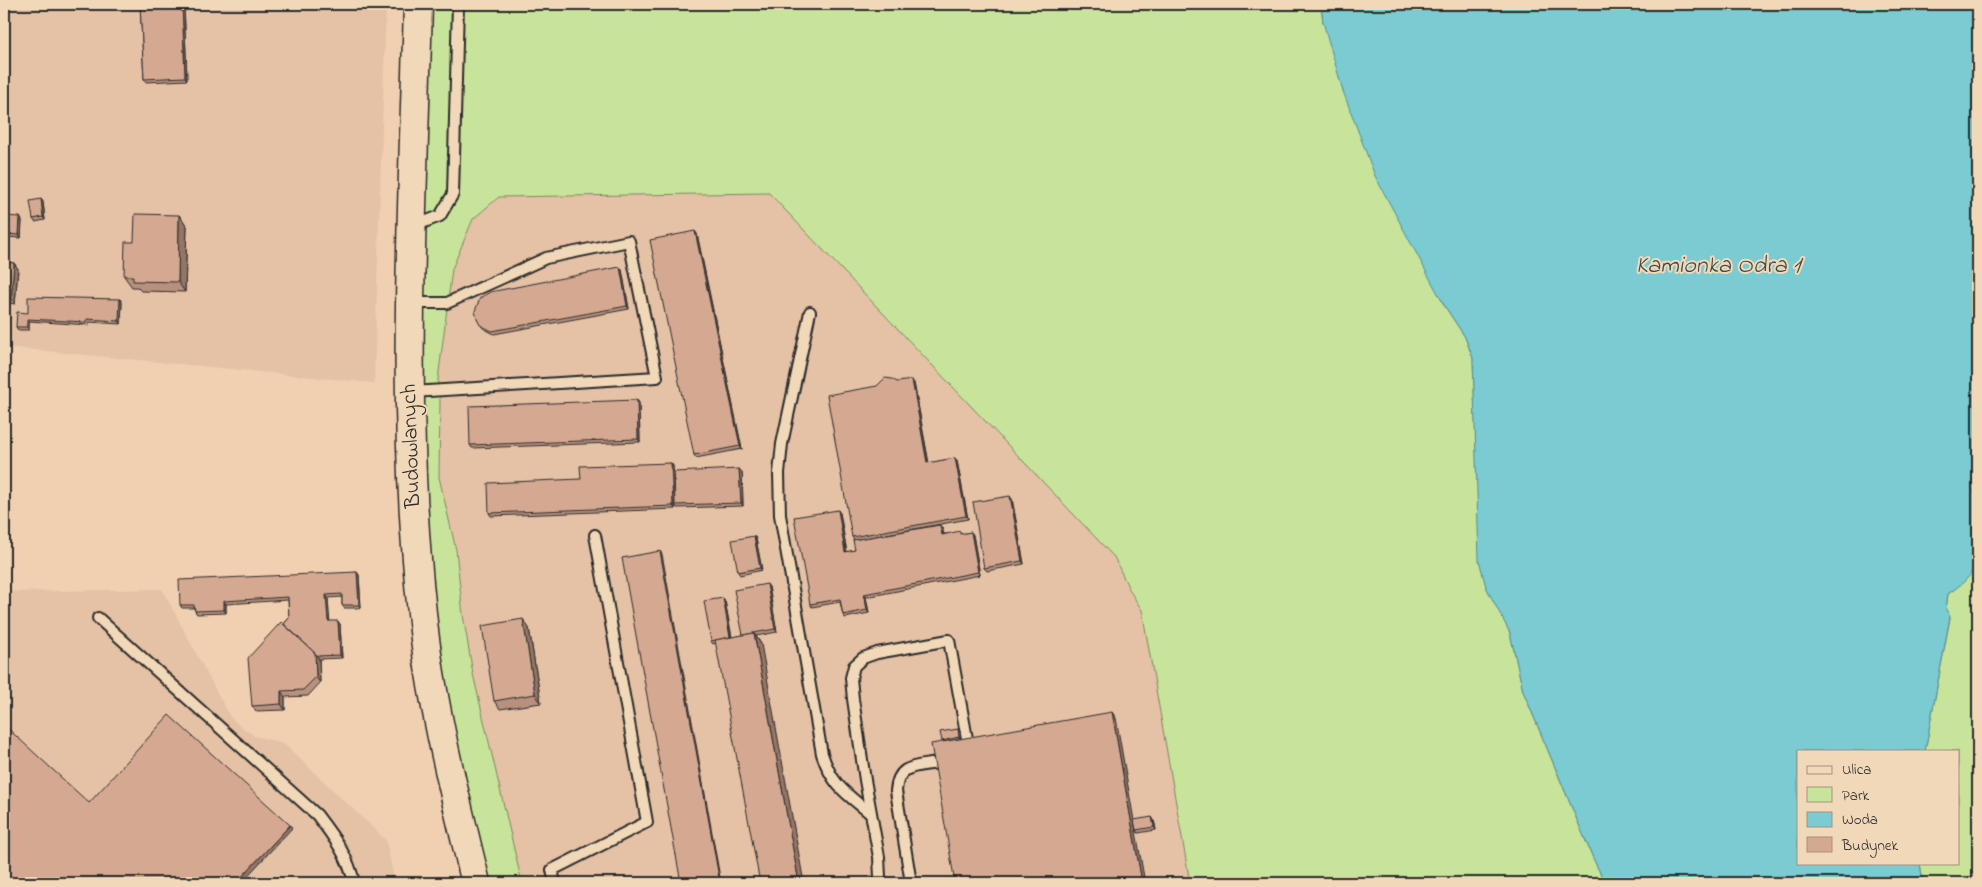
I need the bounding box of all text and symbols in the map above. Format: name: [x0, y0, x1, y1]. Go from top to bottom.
water label: Kamionka Odra 1: [1636, 249, 1804, 284]
street label: Budowlanych: [394, 383, 431, 510]
legend: [1797, 750, 1960, 864]
text: Ulica: [1842, 759, 1871, 781]
text: Park: [1842, 785, 1870, 807]
text: Woda: [1842, 809, 1878, 831]
text: Budynek: [1841, 835, 1899, 858]

